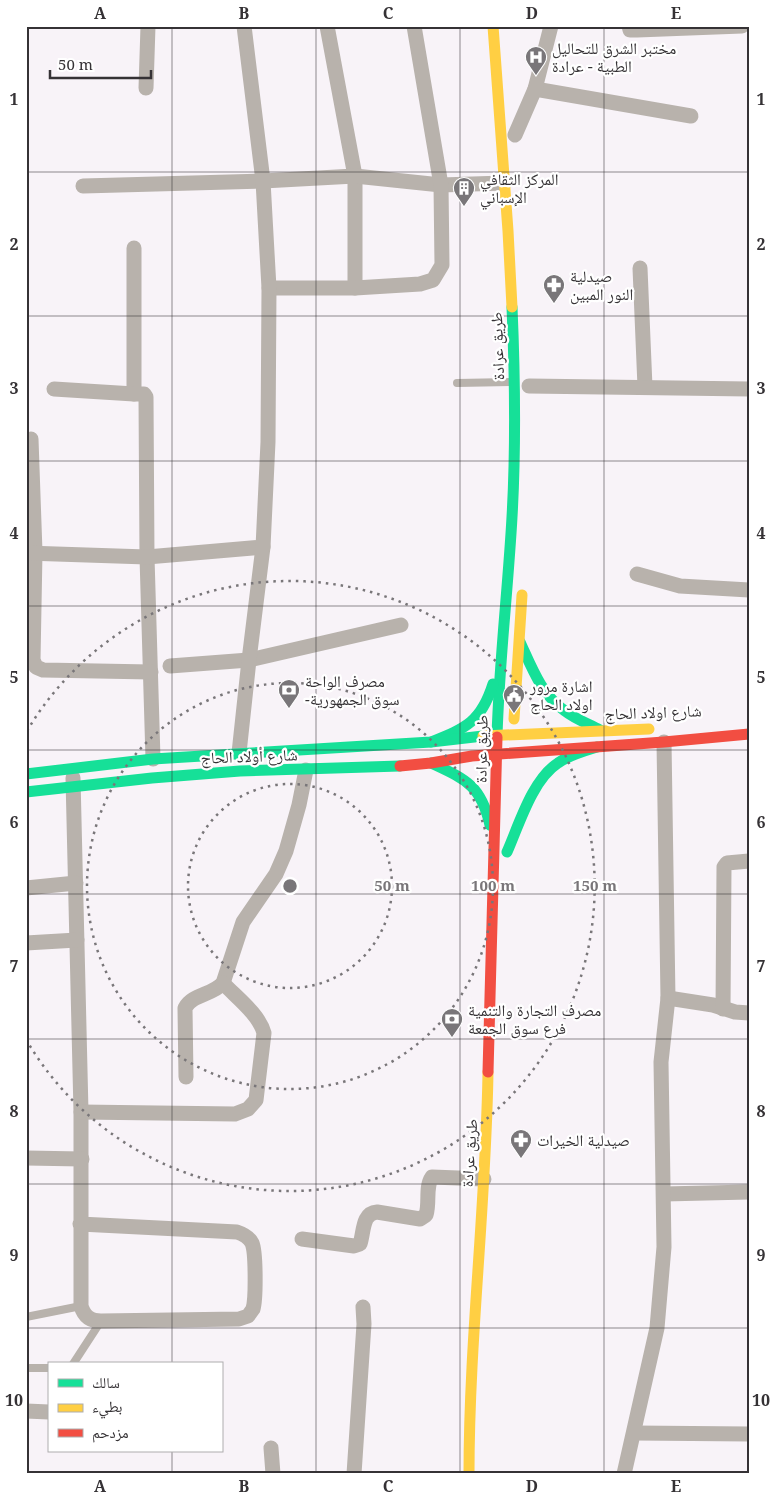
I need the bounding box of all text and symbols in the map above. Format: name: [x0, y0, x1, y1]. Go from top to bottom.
text: A: [94, 2, 107, 24]
text: B: [239, 2, 250, 24]
text: C: [383, 2, 394, 24]
text: D: [526, 2, 538, 24]
text: E: [671, 2, 681, 24]
place label: مختبر الشرق للتحاليل الطبية - عرادة: [552, 37, 676, 77]
hospital icon: مختبر الشرق للتحاليل الطبية - عرادة: [524, 45, 548, 76]
scale bar: [50, 48, 151, 80]
text: 50 m: [58, 54, 93, 74]
text: 1: [9, 88, 19, 110]
text: 1: [756, 88, 766, 110]
place label: المركز الثقافي الإسباني: [480, 168, 558, 210]
building icon: المركز الثقافي الإسباني: [452, 176, 476, 207]
text: 2: [9, 233, 19, 255]
text: 2: [756, 233, 766, 255]
place label: صيدلية النور المبين: [570, 265, 633, 305]
pharmacy icon: صيدلية النور المبين: [542, 273, 566, 304]
street label: طريق عرادة: [485, 311, 509, 381]
text: 3: [9, 377, 19, 399]
text: 3: [756, 377, 766, 399]
text: 4: [9, 522, 19, 544]
text: 4: [756, 522, 766, 544]
text: 5: [9, 666, 19, 688]
text: 5: [756, 666, 766, 688]
place label: مصرف الواحة -سوق الجمهورية: [305, 670, 399, 710]
place label: اشارة مرور اولاد الحاج: [529, 675, 593, 715]
bank icon: مصرف الواحة -سوق الجمهورية: [277, 678, 301, 709]
public building icon: اشارة مرور اولاد الحاج: [502, 683, 526, 714]
street label: شارع اولاد الحاج: [604, 699, 702, 725]
street label: طريق عرادة: [469, 715, 493, 783]
street label: شارع أولاد الحاج: [200, 743, 298, 769]
text: 6: [9, 811, 19, 833]
text: 6: [756, 811, 766, 833]
text: 50 m: [374, 875, 410, 895]
text: 100 m: [471, 875, 515, 895]
text: 150 m: [573, 875, 617, 895]
centre of rings: [281, 877, 299, 895]
text: 7: [9, 955, 19, 977]
text: 7: [756, 955, 766, 977]
place label: مصرف التجارة والتنمية فرع سوق الجمعة: [468, 999, 601, 1039]
bank icon: مصرف التجارة والتنمية فرع سوق الجمعة: [440, 1007, 464, 1038]
text: 8: [9, 1100, 19, 1122]
text: 8: [756, 1100, 766, 1122]
street label: طريق عرادة: [456, 1118, 482, 1188]
pharmacy icon: صيدلية الخيرات: [509, 1128, 533, 1159]
place label: صيدلية الخيرات: [537, 1129, 630, 1151]
text: 9: [9, 1244, 19, 1266]
text: 9: [756, 1244, 766, 1266]
legend: [48, 1362, 222, 1452]
text: سالك: [92, 1372, 120, 1392]
text: 10: [5, 1389, 23, 1411]
text: 10: [752, 1389, 770, 1411]
text: بطيء: [92, 1396, 122, 1419]
text: مزدحم: [92, 1422, 129, 1443]
text: A: [94, 1475, 107, 1497]
text: B: [239, 1475, 250, 1497]
text: C: [383, 1475, 394, 1497]
text: D: [526, 1475, 538, 1497]
text: E: [671, 1475, 681, 1497]

